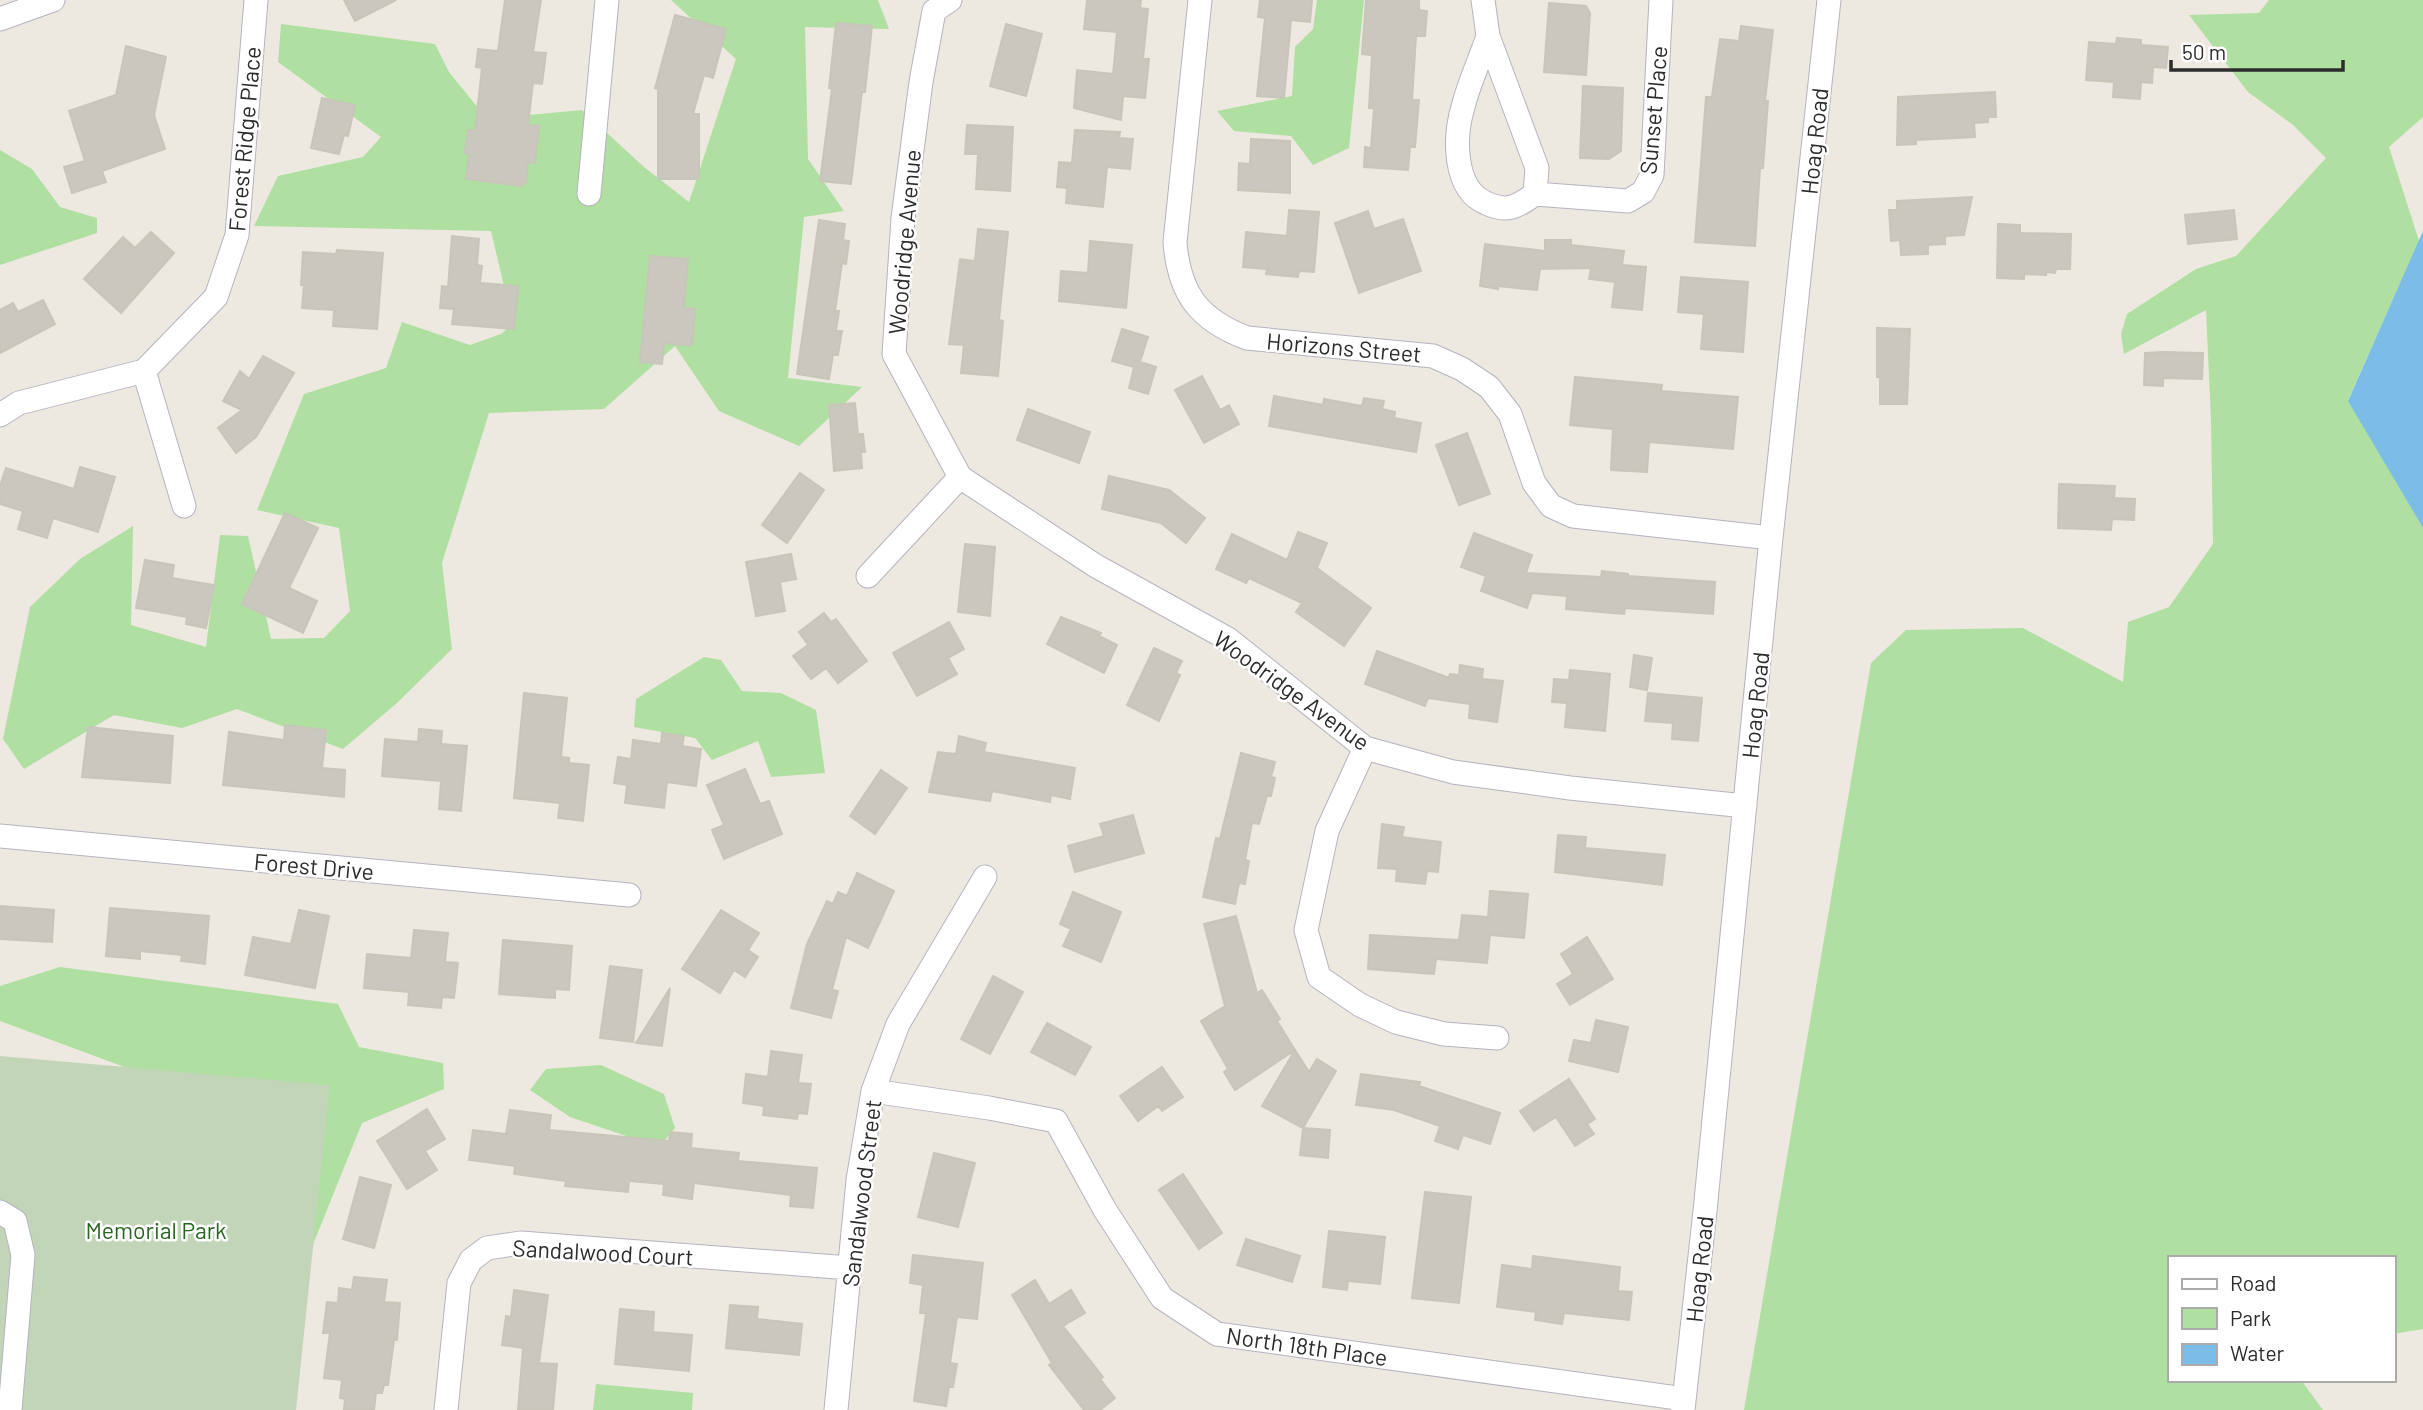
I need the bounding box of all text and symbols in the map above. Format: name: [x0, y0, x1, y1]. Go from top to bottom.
scale bar: [2171, 28, 2342, 72]
text: 50 m: [2182, 39, 2226, 64]
street label: Sunset Place: [1633, 44, 1673, 176]
street label: Forest Ridge Place: [222, 45, 266, 233]
street label: Hoag Road: [1794, 86, 1834, 196]
street label: Woodridge Avenue: [882, 148, 926, 336]
street label: Horizons Street: [1265, 326, 1423, 368]
street label: Woodridge Avenue: [1209, 624, 1375, 756]
street label: Hoag Road: [1735, 650, 1775, 760]
street label: Forest Drive: [253, 847, 375, 885]
street label: Sandalwood Street: [836, 1098, 886, 1288]
street label: Hoag Road: [1679, 1214, 1719, 1324]
park label: Memorial Park: [85, 1216, 227, 1244]
street label: Sandalwood Court: [512, 1233, 694, 1271]
legend: [2168, 1256, 2395, 1382]
text: Road: [2230, 1270, 2276, 1295]
text: Park: [2230, 1305, 2271, 1330]
street label: North 18th Place: [1225, 1321, 1389, 1371]
text: Water: [2230, 1340, 2285, 1365]

